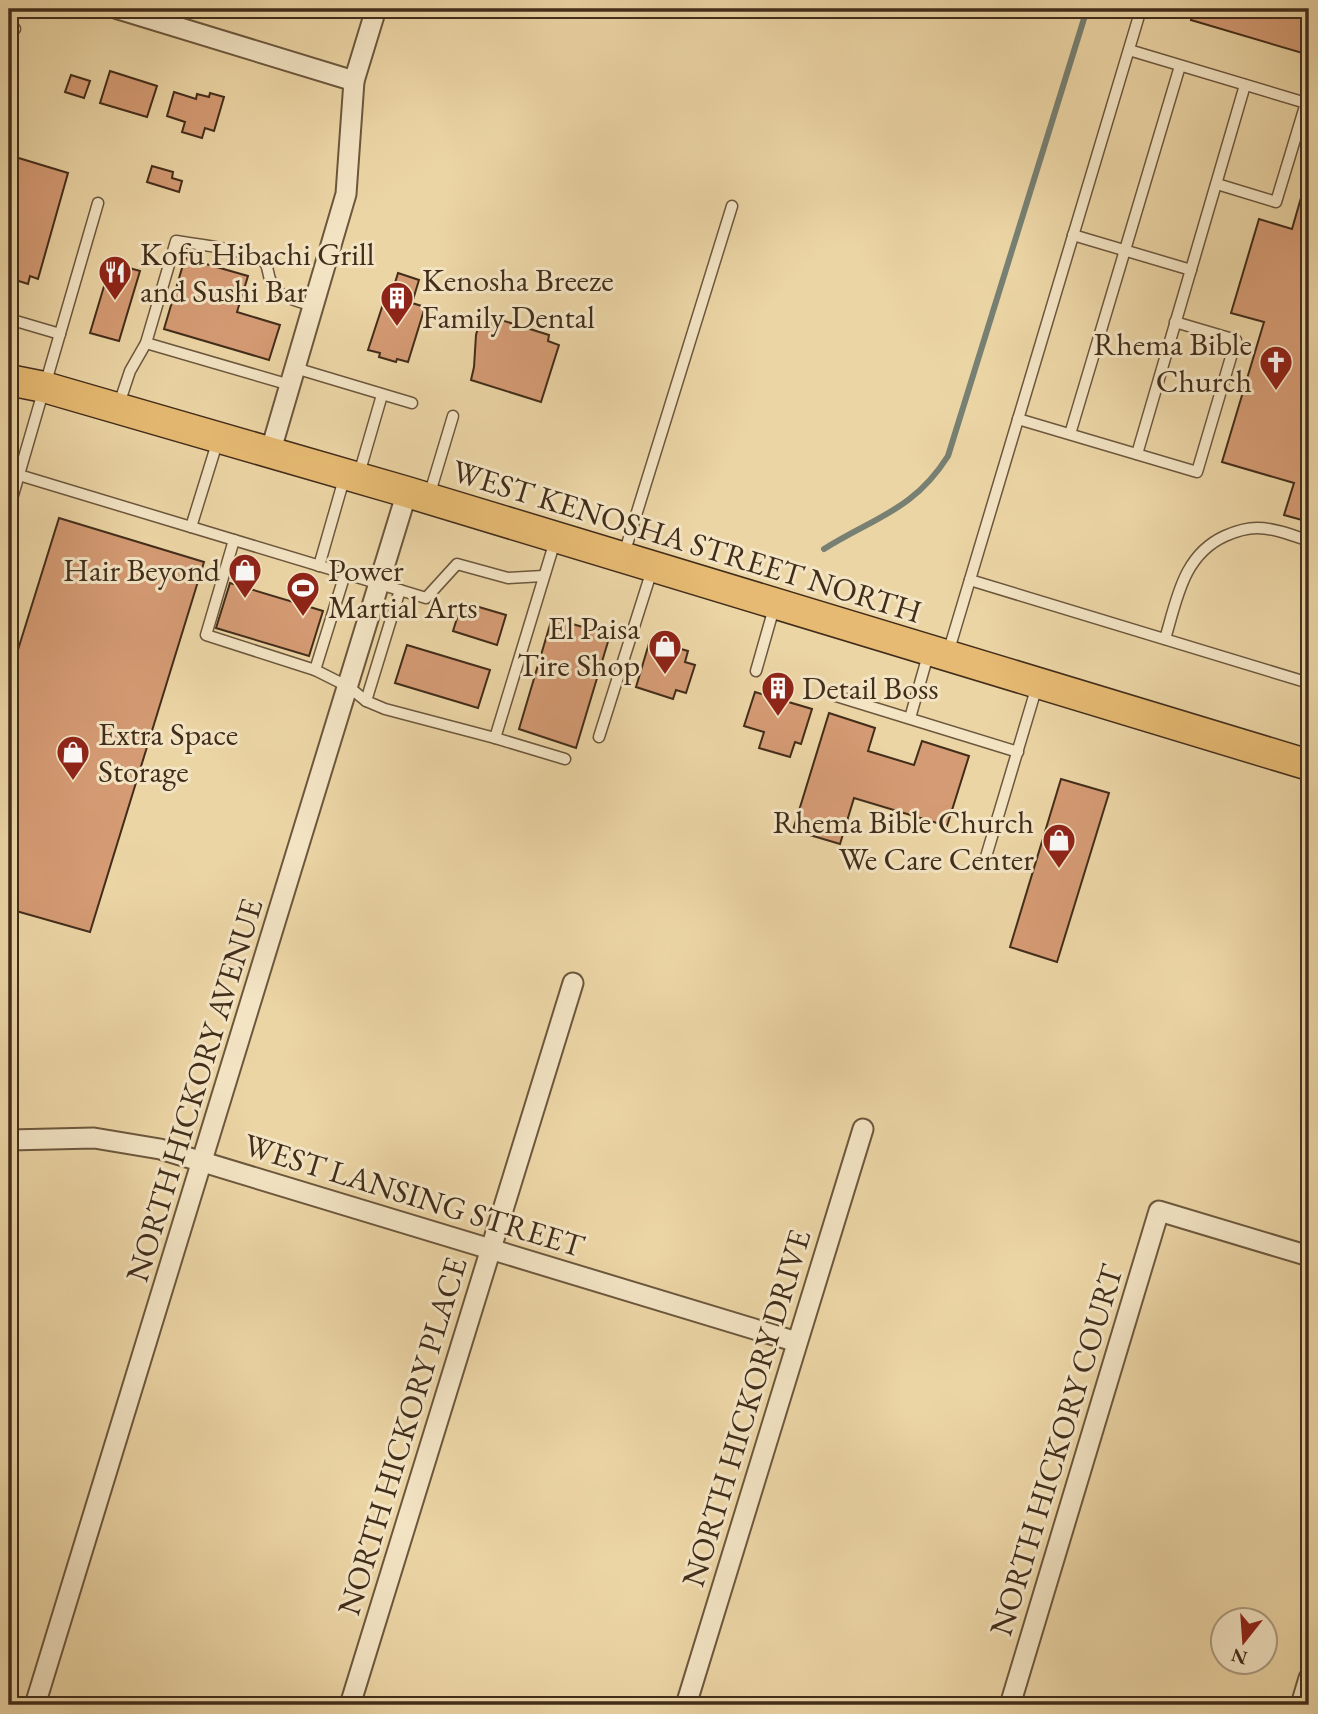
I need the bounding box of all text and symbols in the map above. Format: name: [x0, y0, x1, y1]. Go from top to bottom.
place label: Kofu Hibachi Grill and Sushi Bar: [140, 233, 375, 312]
restaurant icon: Kofu Hibachi Grill and Sushi Bar: [96, 253, 134, 302]
place label: Kenosha Breeze Family Dental: [422, 259, 614, 338]
building icon: Kenosha Breeze Family Dental: [378, 279, 416, 328]
place label: Rhema Bible Church: [1093, 323, 1252, 402]
church icon: Rhema Bible Church: [1257, 343, 1295, 392]
street label: WEST KENOSHA STREET NORTH: [447, 449, 927, 633]
place label: Hair Beyond: [63, 549, 221, 591]
place label: Power Martial Arts: [328, 549, 478, 628]
shop icon: Hair Beyond: [226, 551, 264, 600]
sports icon: Power Martial Arts: [284, 569, 322, 618]
place label: El Paisa Tire Shop: [517, 607, 640, 686]
shop icon: El Paisa Tire Shop: [646, 627, 684, 676]
place label: Detail Boss: [802, 667, 939, 709]
building icon: Detail Boss: [759, 669, 797, 718]
place label: Extra Space Storage: [98, 713, 238, 792]
shop icon: Extra Space Storage: [54, 733, 92, 782]
place label: Rhema Bible Church We Care Center: [773, 801, 1034, 880]
shop icon: Rhema Bible Church We Care Center: [1040, 821, 1078, 870]
street label: NORTH HICKORY AVENUE: [116, 893, 272, 1287]
street label: WEST LANSING STREET: [239, 1123, 590, 1267]
street label: NORTH HICKORY DRIVE: [672, 1224, 820, 1592]
street label: NORTH HICKORY PLACE: [327, 1252, 477, 1620]
street label: NORTH HICKORY COURT: [980, 1259, 1133, 1641]
north arrow: [1210, 1606, 1280, 1676]
text: N: [1228, 1642, 1250, 1671]

